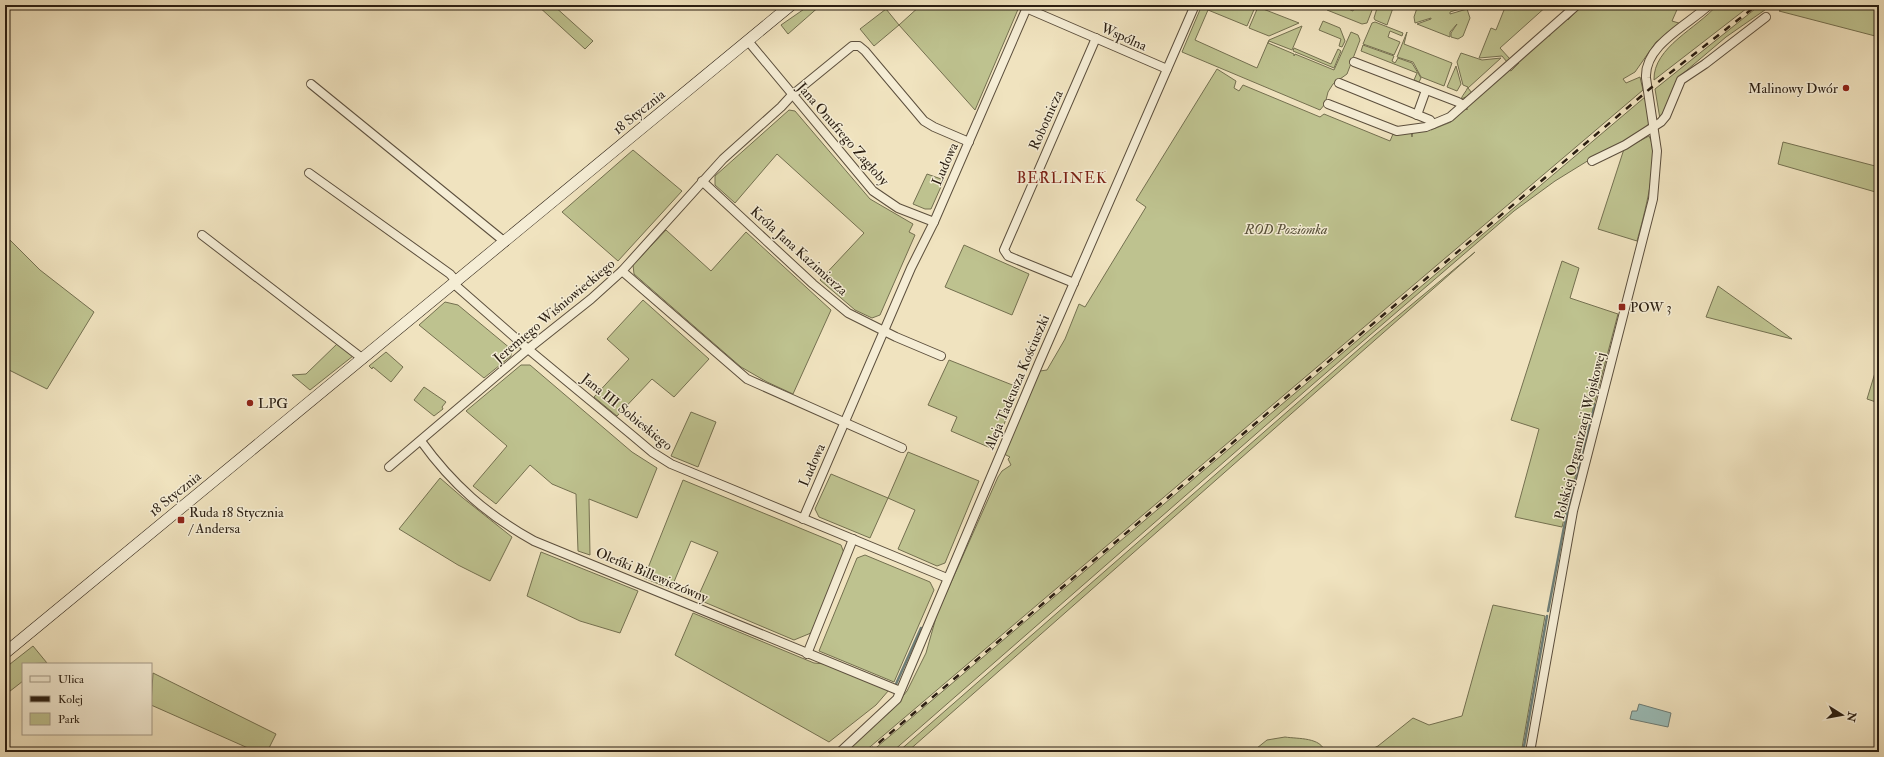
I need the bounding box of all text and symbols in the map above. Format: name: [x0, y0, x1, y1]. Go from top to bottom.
street label: Wspólna: [1097, 19, 1150, 56]
street label: Jana Onufrego Zagłoby: [792, 78, 893, 190]
place label: Malinowy Dwór: [1748, 80, 1839, 98]
marker: Malinowy Dwór: [1841, 83, 1851, 93]
street label: 18 Stycznia: [610, 86, 669, 139]
street label: Robotnicza: [1025, 87, 1067, 153]
street label: Ludowa: [928, 140, 962, 188]
district label: BERLINEK: [1017, 169, 1107, 188]
street label: Króla Jana Kazimierza: [747, 203, 851, 299]
park label: ROD Poziomka: [1243, 221, 1328, 238]
street label: Jeremiego Wiśniowieckiego: [489, 255, 618, 367]
place label: POW 3: [1630, 299, 1672, 316]
marker: POW 3: [1617, 302, 1627, 312]
street label: Aleja Tadeusza Kościuszki: [981, 312, 1053, 453]
street label: Polskiej Organizacji Wojskowej: [1551, 350, 1609, 522]
street label: Jana III Sobieskiego: [577, 369, 676, 454]
place label: LPG: [258, 395, 288, 412]
marker: LPG: [245, 398, 255, 408]
street label: Ludowa: [795, 441, 829, 489]
street label: 18 Stycznia: [146, 468, 205, 521]
place label: Ruda 18 Stycznia / Andersa: [188, 504, 284, 537]
marker: Ruda 18 Stycznia / Andersa: [176, 515, 186, 525]
street label: Oleńki Billewiczówny: [593, 544, 711, 608]
legend: [22, 663, 152, 735]
text: Ulica: [58, 672, 85, 687]
text: Kolej: [58, 692, 83, 707]
north arrow: [1822, 695, 1862, 735]
text: N: [1844, 710, 1859, 724]
text: Park: [58, 712, 80, 727]

